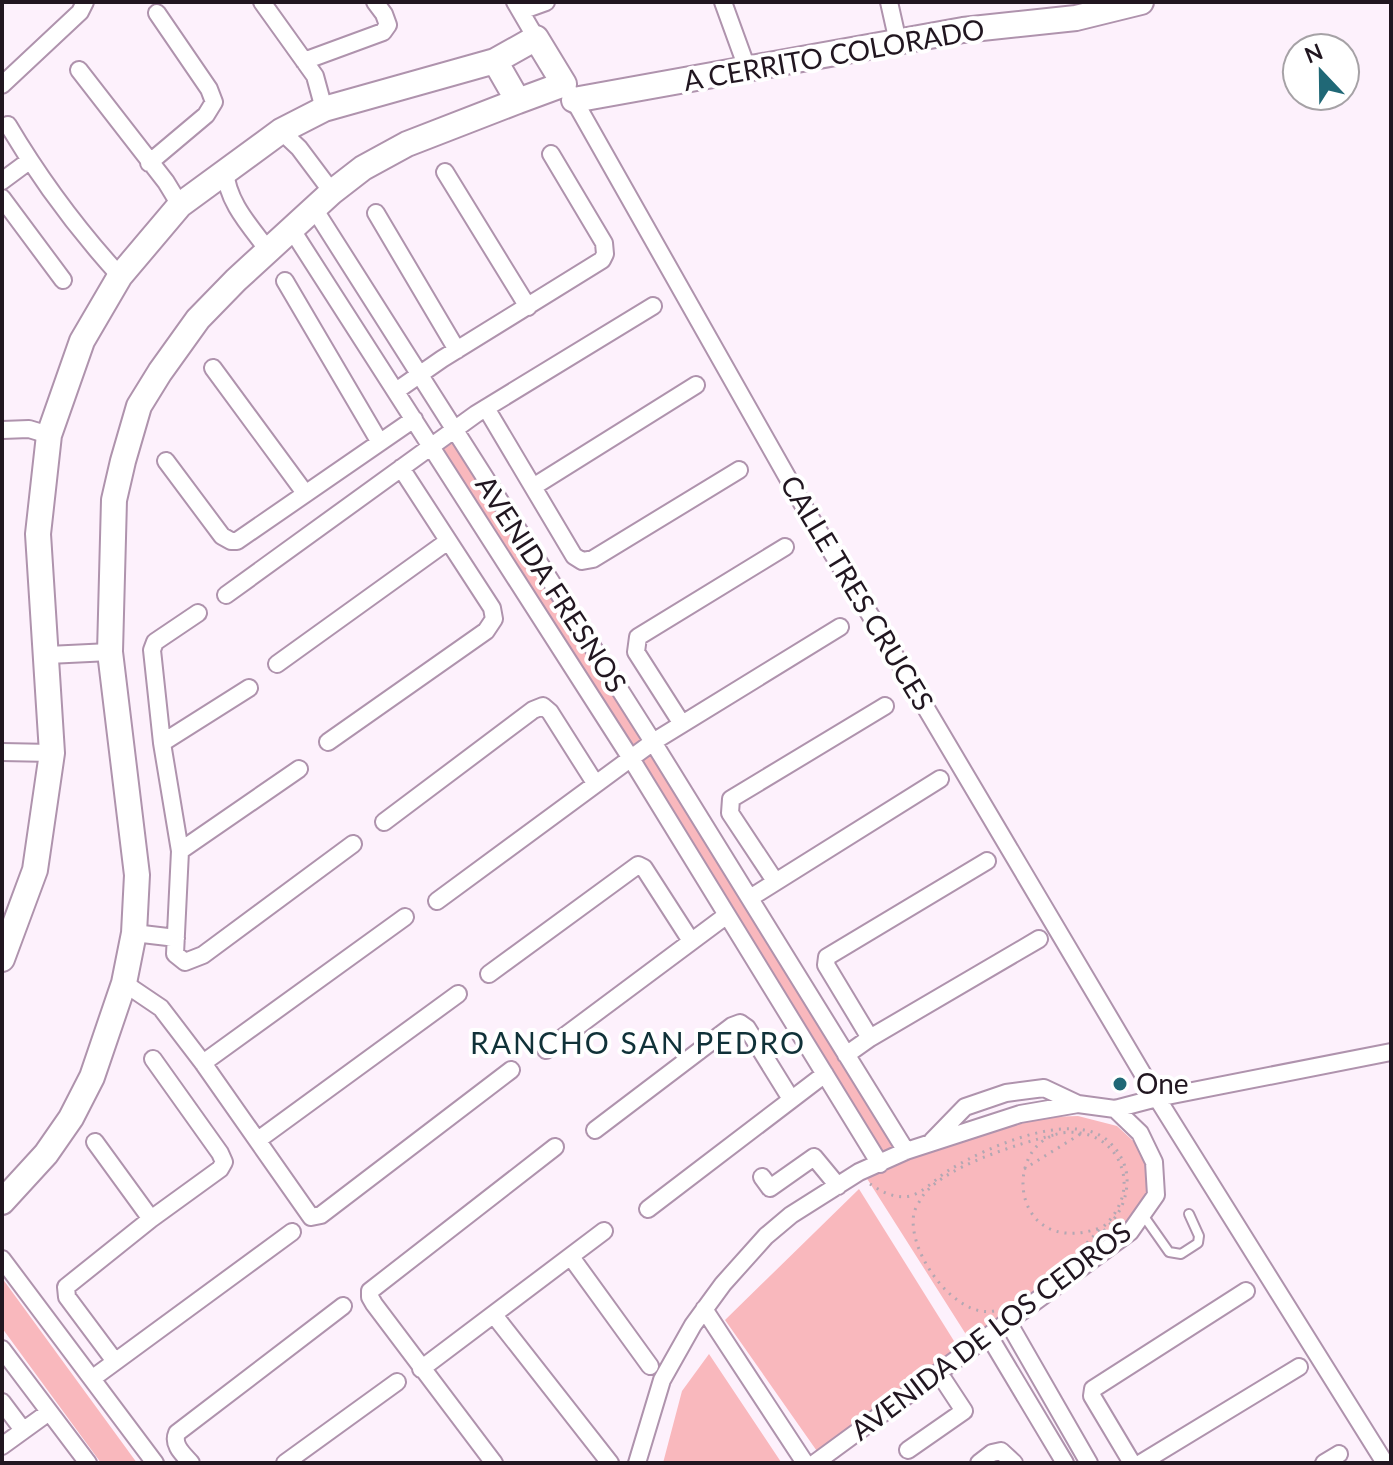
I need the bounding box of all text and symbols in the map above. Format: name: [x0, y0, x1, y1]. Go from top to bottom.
street label: A CERRITO COLORADO: [681, 11, 987, 97]
north arrow: [1281, 32, 1361, 112]
text: N: [1300, 37, 1326, 69]
street label: AVENIDA FRESNOS: [469, 469, 635, 698]
street label: CALLE TRES CRUCES: [774, 469, 942, 716]
district label: RANCHO SAN PEDRO: [470, 1024, 806, 1060]
place label: One: [1136, 1066, 1189, 1100]
marker: One: [1111, 1075, 1129, 1093]
street label: AVENIDA DE LOS CEDROS: [844, 1214, 1137, 1447]

